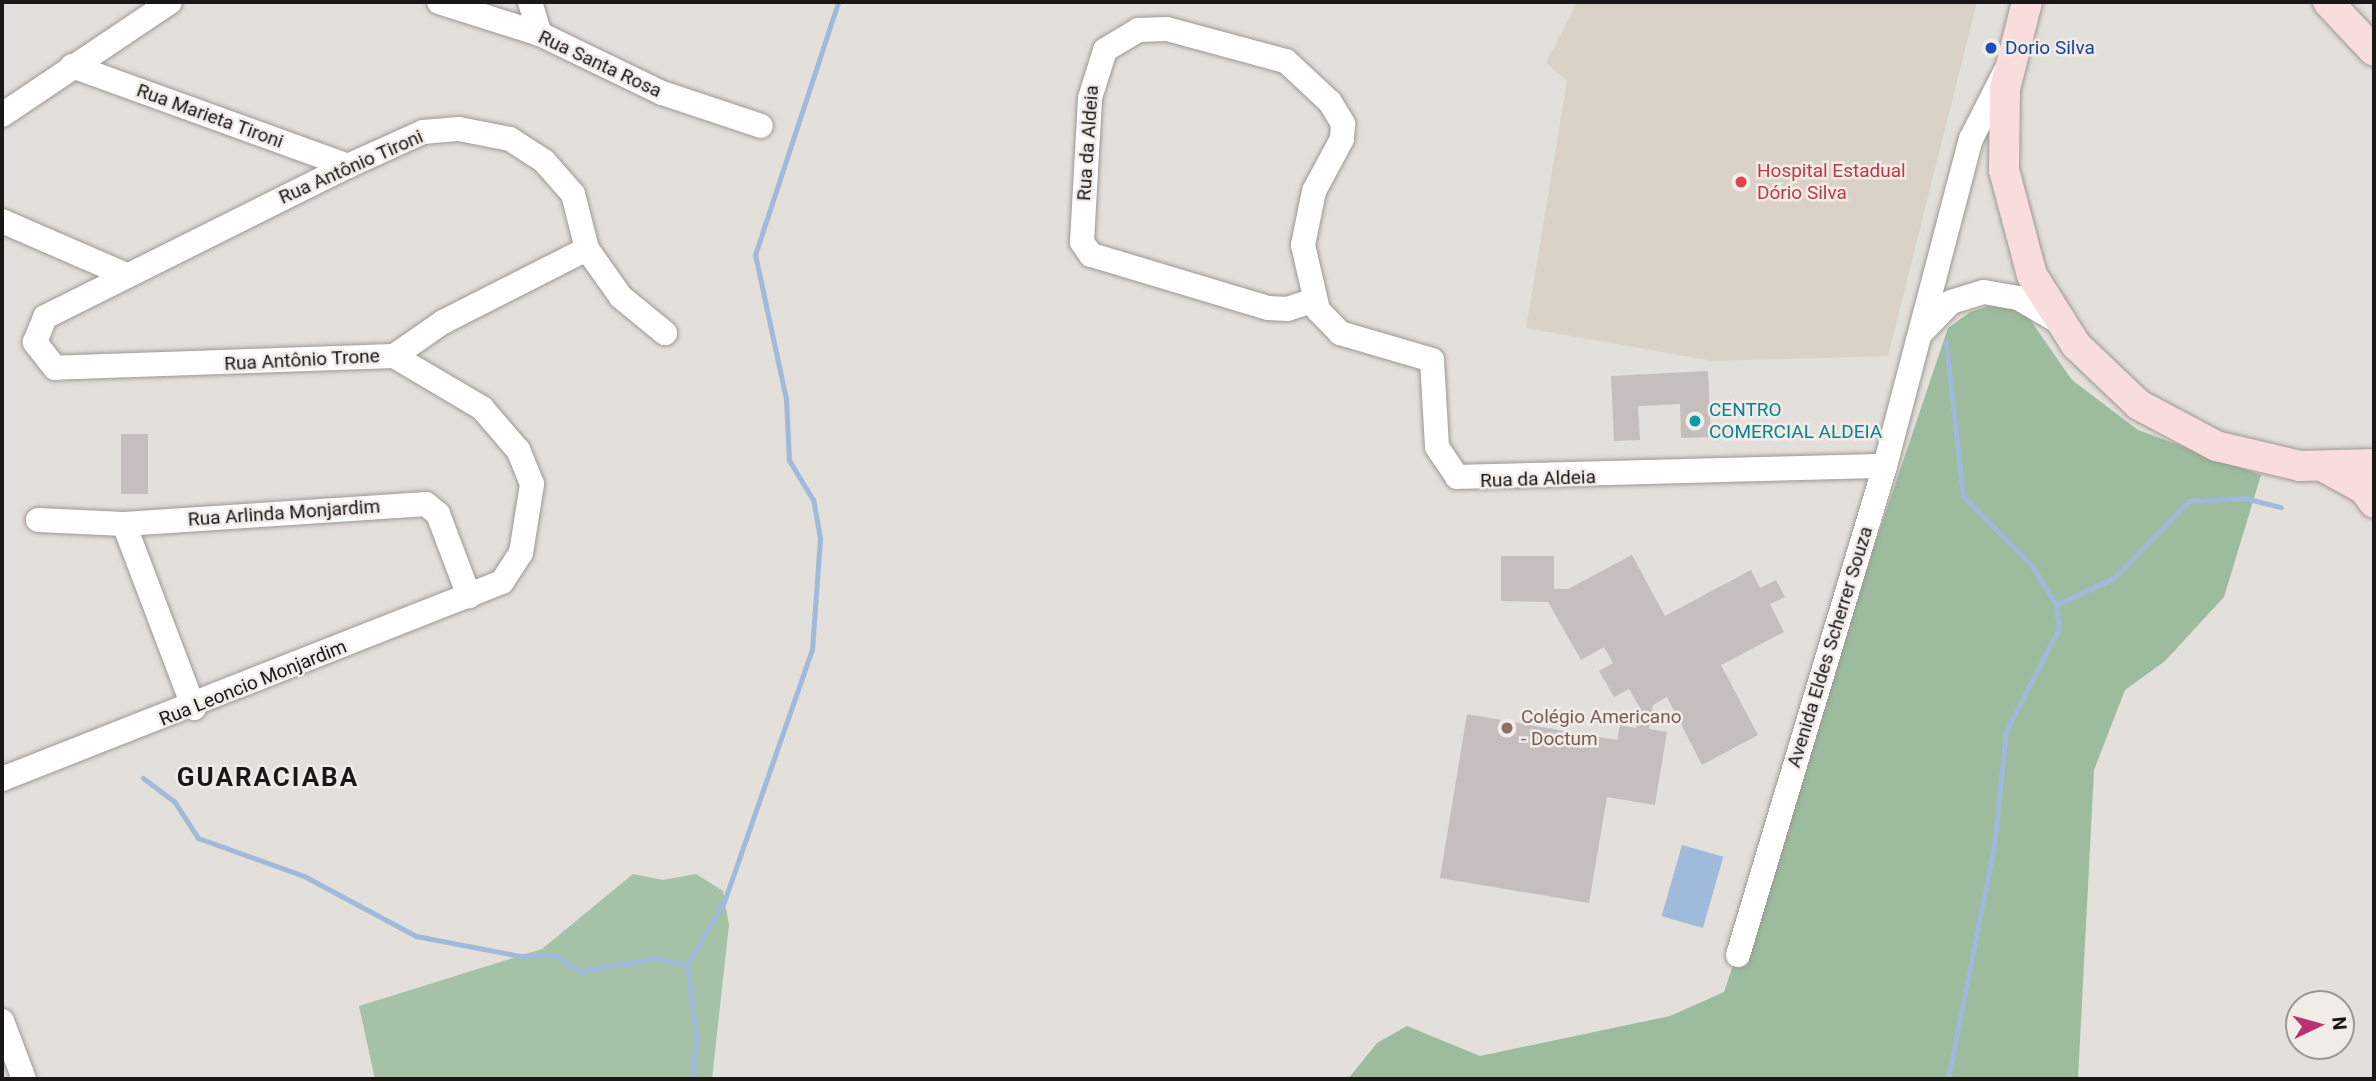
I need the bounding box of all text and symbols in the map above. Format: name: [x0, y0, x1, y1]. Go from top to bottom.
street label: Rua Santa Rosa: [535, 26, 665, 102]
place label: Dorio Silva: [2005, 37, 2095, 59]
marker: Dorio Silva: [1983, 40, 1999, 56]
street label: Rua Marieta Tironi: [133, 79, 287, 153]
street label: Rua da Aldeia: [1073, 84, 1103, 202]
street label: Rua Antônio Tironi: [275, 125, 427, 209]
place label: Hospital Estadual Dório Silva: [1757, 160, 1906, 204]
marker: Hospital Estadual Dório Silva: [1731, 172, 1751, 192]
street label: Rua Antônio Trone: [224, 345, 380, 375]
place label: CENTRO COMERCIAL ALDEIA: [1709, 399, 1882, 443]
marker: CENTRO COMERCIAL ALDEIA: [1687, 413, 1703, 429]
street label: Rua da Aldeia: [1480, 466, 1596, 492]
street label: Rua Arlinda Monjardim: [187, 495, 381, 531]
street label: Avenida Eldes Scherrer Souza: [1782, 524, 1878, 770]
street label: Rua Leoncio Monjardim: [156, 635, 350, 731]
place label: Colégio Americano - Doctum: [1521, 706, 1682, 750]
marker: Colégio Americano - Doctum: [1499, 720, 1515, 736]
district label: GUARACIABA: [178, 762, 358, 794]
north arrow: [2285, 990, 2355, 1060]
text: N: [2327, 1016, 2351, 1031]

